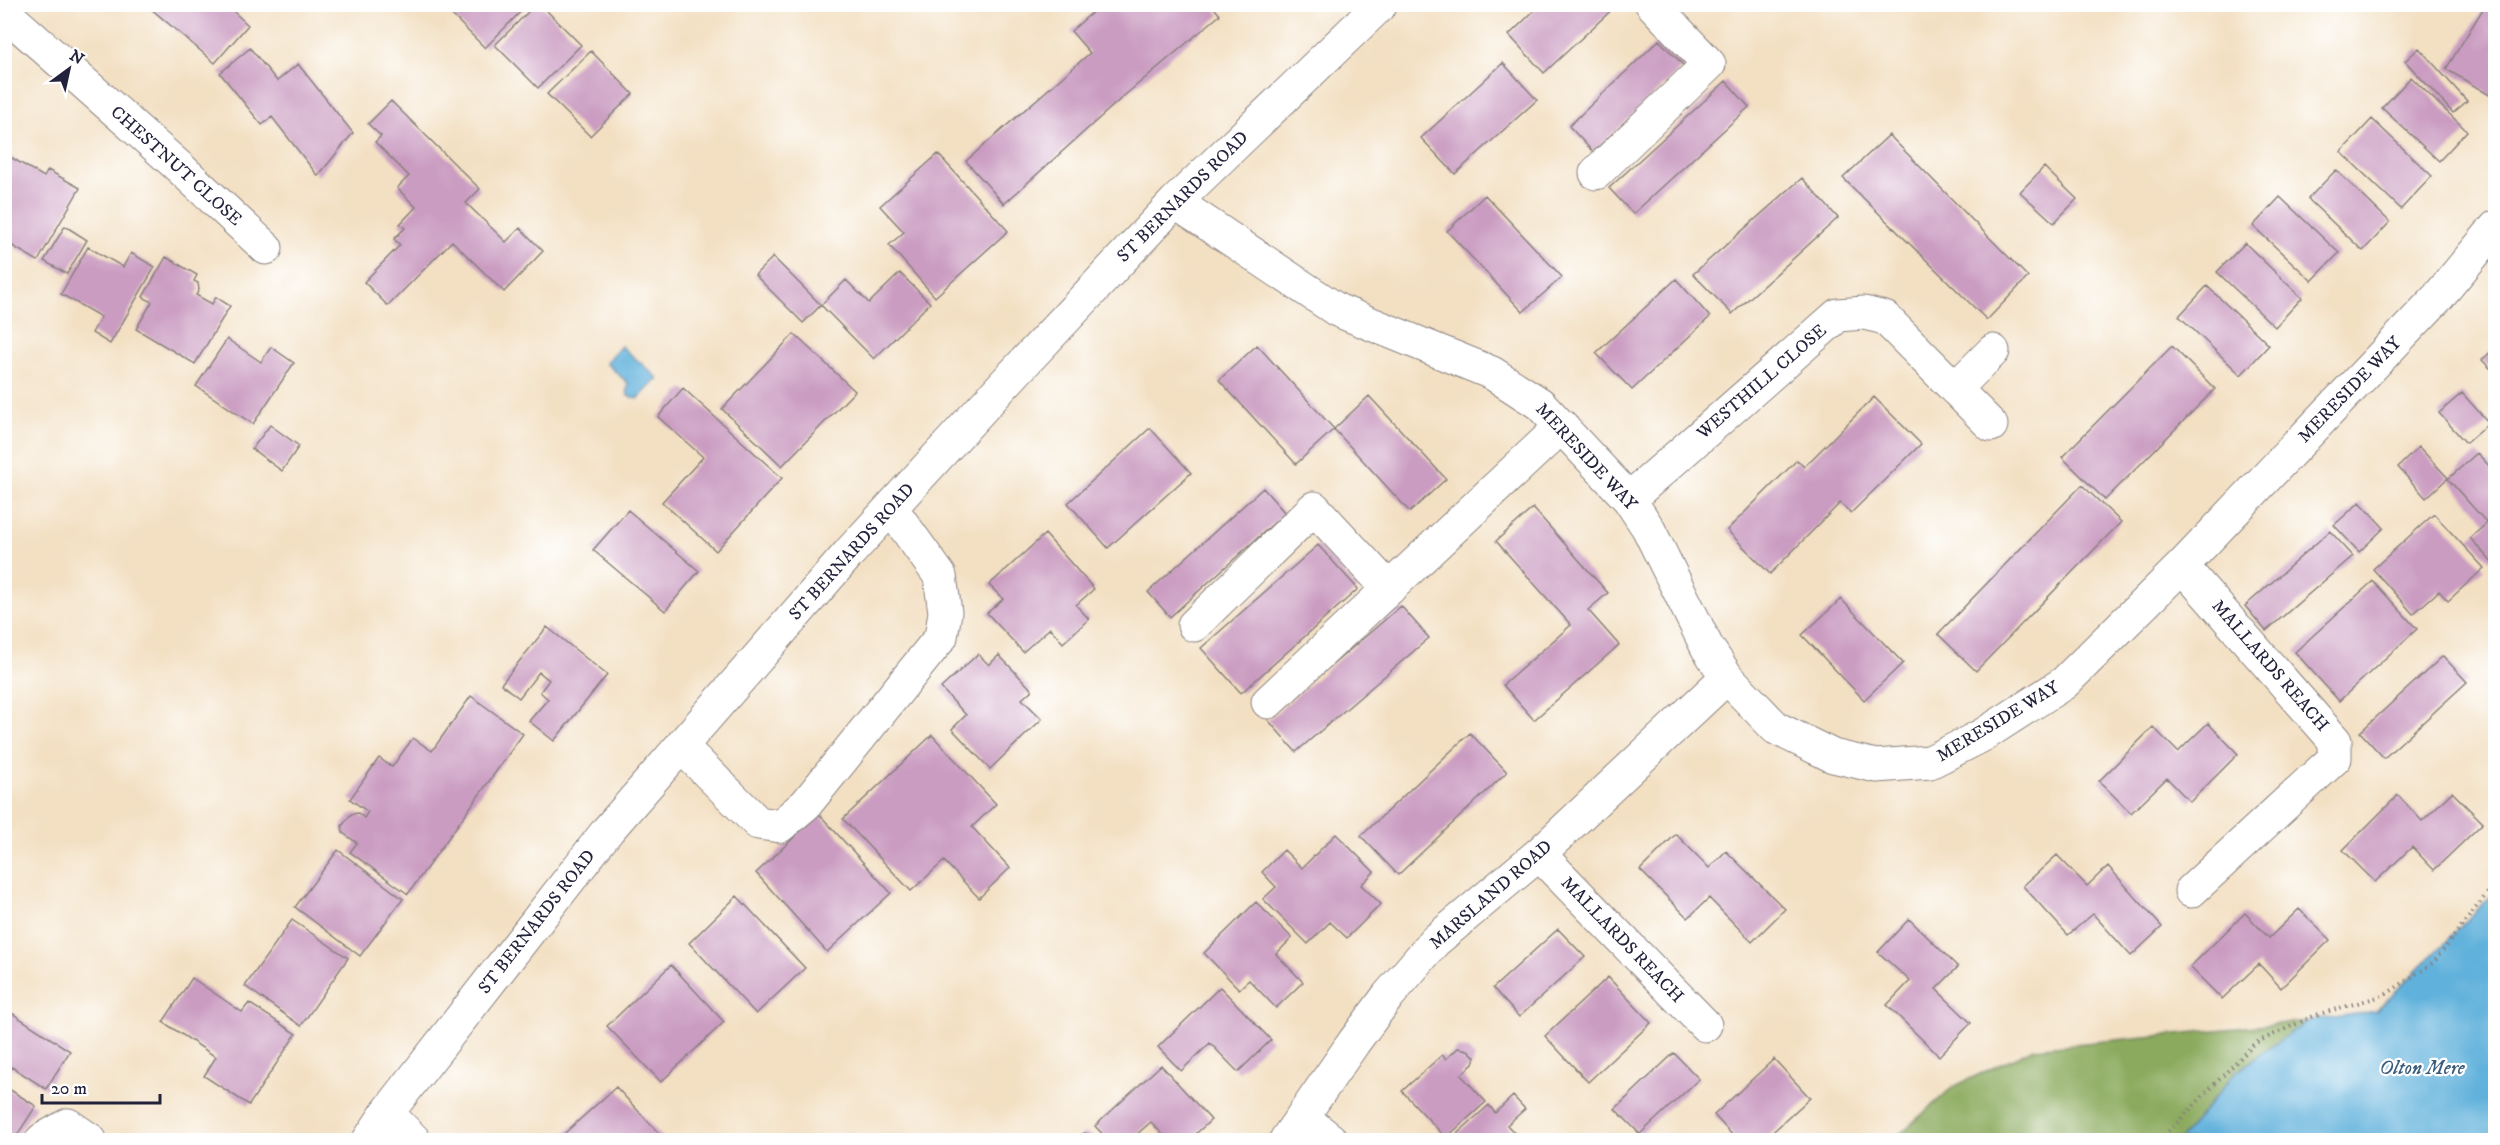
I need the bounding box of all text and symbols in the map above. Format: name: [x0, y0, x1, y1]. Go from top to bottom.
north arrow: [39, 39, 99, 99]
text: N: [66, 45, 88, 69]
street label: CHESTNUT CLOSE: [106, 101, 246, 231]
street label: ST BERNARDS ROAD: [1113, 127, 1253, 267]
street label: WESTHILL CLOSE: [1692, 320, 1831, 445]
street label: MERESIDE WAY: [2294, 332, 2407, 448]
street label: MERESIDE WAY: [1531, 399, 1642, 516]
street label: ST BERNARDS ROAD: [785, 479, 919, 625]
street label: MALLARDS REACH: [2207, 596, 2333, 736]
street label: MERESIDE WAY: [1933, 676, 2064, 767]
street label: MARSLAND ROAD: [1425, 836, 1557, 954]
street label: ST BERNARDS ROAD: [474, 846, 600, 998]
street label: MALLARDS REACH: [1556, 872, 1688, 1008]
water label: Olton Mere: [2379, 1056, 2466, 1081]
scale bar: [42, 1067, 160, 1105]
text: 20 m: [51, 1078, 87, 1100]

